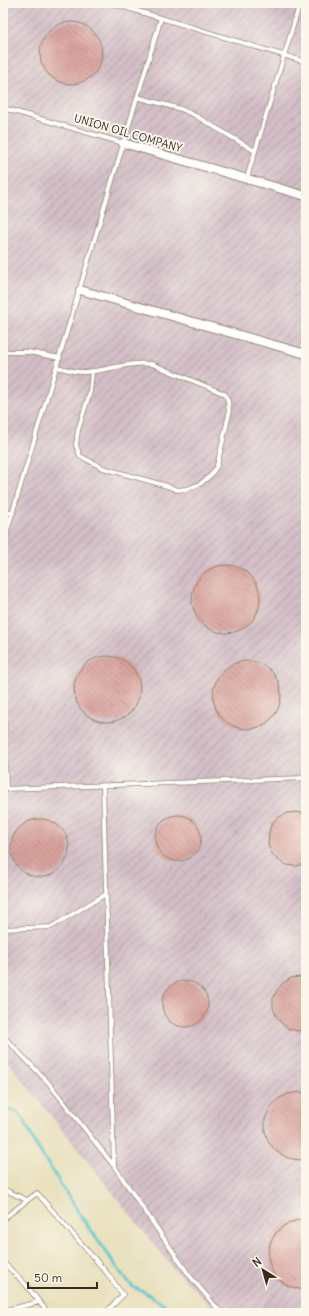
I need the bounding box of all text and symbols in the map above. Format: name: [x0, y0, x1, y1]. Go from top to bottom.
street label: UNION OIL COMPANY: [72, 111, 184, 155]
north arrow: [243, 1250, 283, 1290]
text: N: [250, 1254, 264, 1270]
scale bar: [28, 1264, 97, 1290]
text: 50 m: [34, 1270, 63, 1285]

